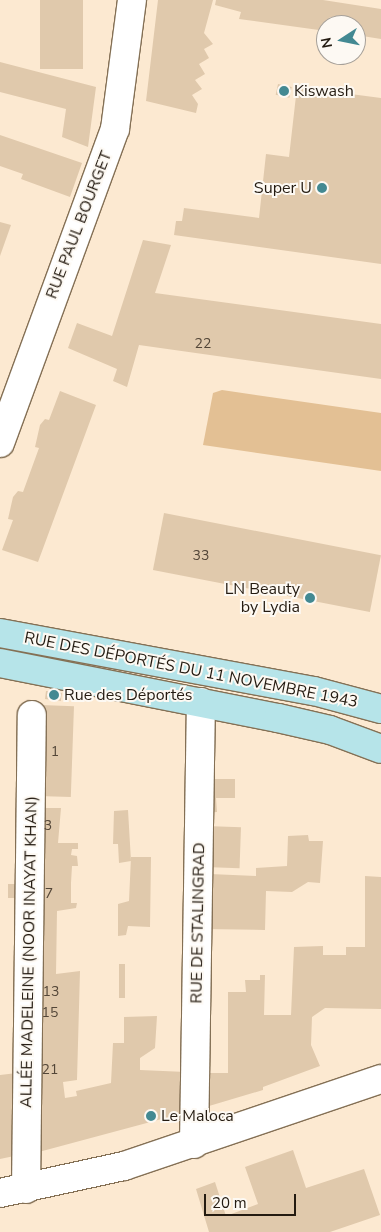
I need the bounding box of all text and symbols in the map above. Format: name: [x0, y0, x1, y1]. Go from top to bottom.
north arrow: [316, 15, 366, 65]
text: N: [316, 36, 337, 50]
place label: Kiswash: [294, 81, 354, 101]
marker: Kiswash: [278, 85, 290, 97]
street label: RUE PAUL BOURGET: [42, 148, 116, 302]
place label: Super U: [254, 178, 312, 198]
marker: Super U: [316, 182, 328, 194]
house number: 22: [195, 336, 211, 352]
house number: 33: [193, 548, 209, 564]
place label: LN Beauty by Lydia: [225, 579, 300, 617]
marker: LN Beauty by Lydia: [304, 592, 316, 604]
street label: RUE DES DÉPORTÉS DU 11 NOVEMBRE 1943: [22, 628, 360, 712]
place label: Rue des Déportés: [64, 685, 192, 705]
marker: Rue des Déportés: [48, 689, 60, 701]
house number: 1: [51, 744, 59, 760]
street label: ALLÉE MADELEINE (NOOR INAYAT KHAN): [17, 796, 41, 1108]
house number: 3: [44, 818, 52, 834]
street label: RUE DE STALINGRAD: [187, 842, 209, 1004]
house number: 7: [45, 886, 53, 902]
house number: 13: [43, 984, 59, 1000]
house number: 15: [42, 1005, 58, 1021]
house number: 21: [42, 1062, 58, 1078]
place label: Le Maloca: [161, 1106, 234, 1126]
marker: Le Maloca: [145, 1110, 157, 1122]
scale bar: [206, 1184, 298, 1216]
text: 20 m: [212, 1193, 247, 1213]

